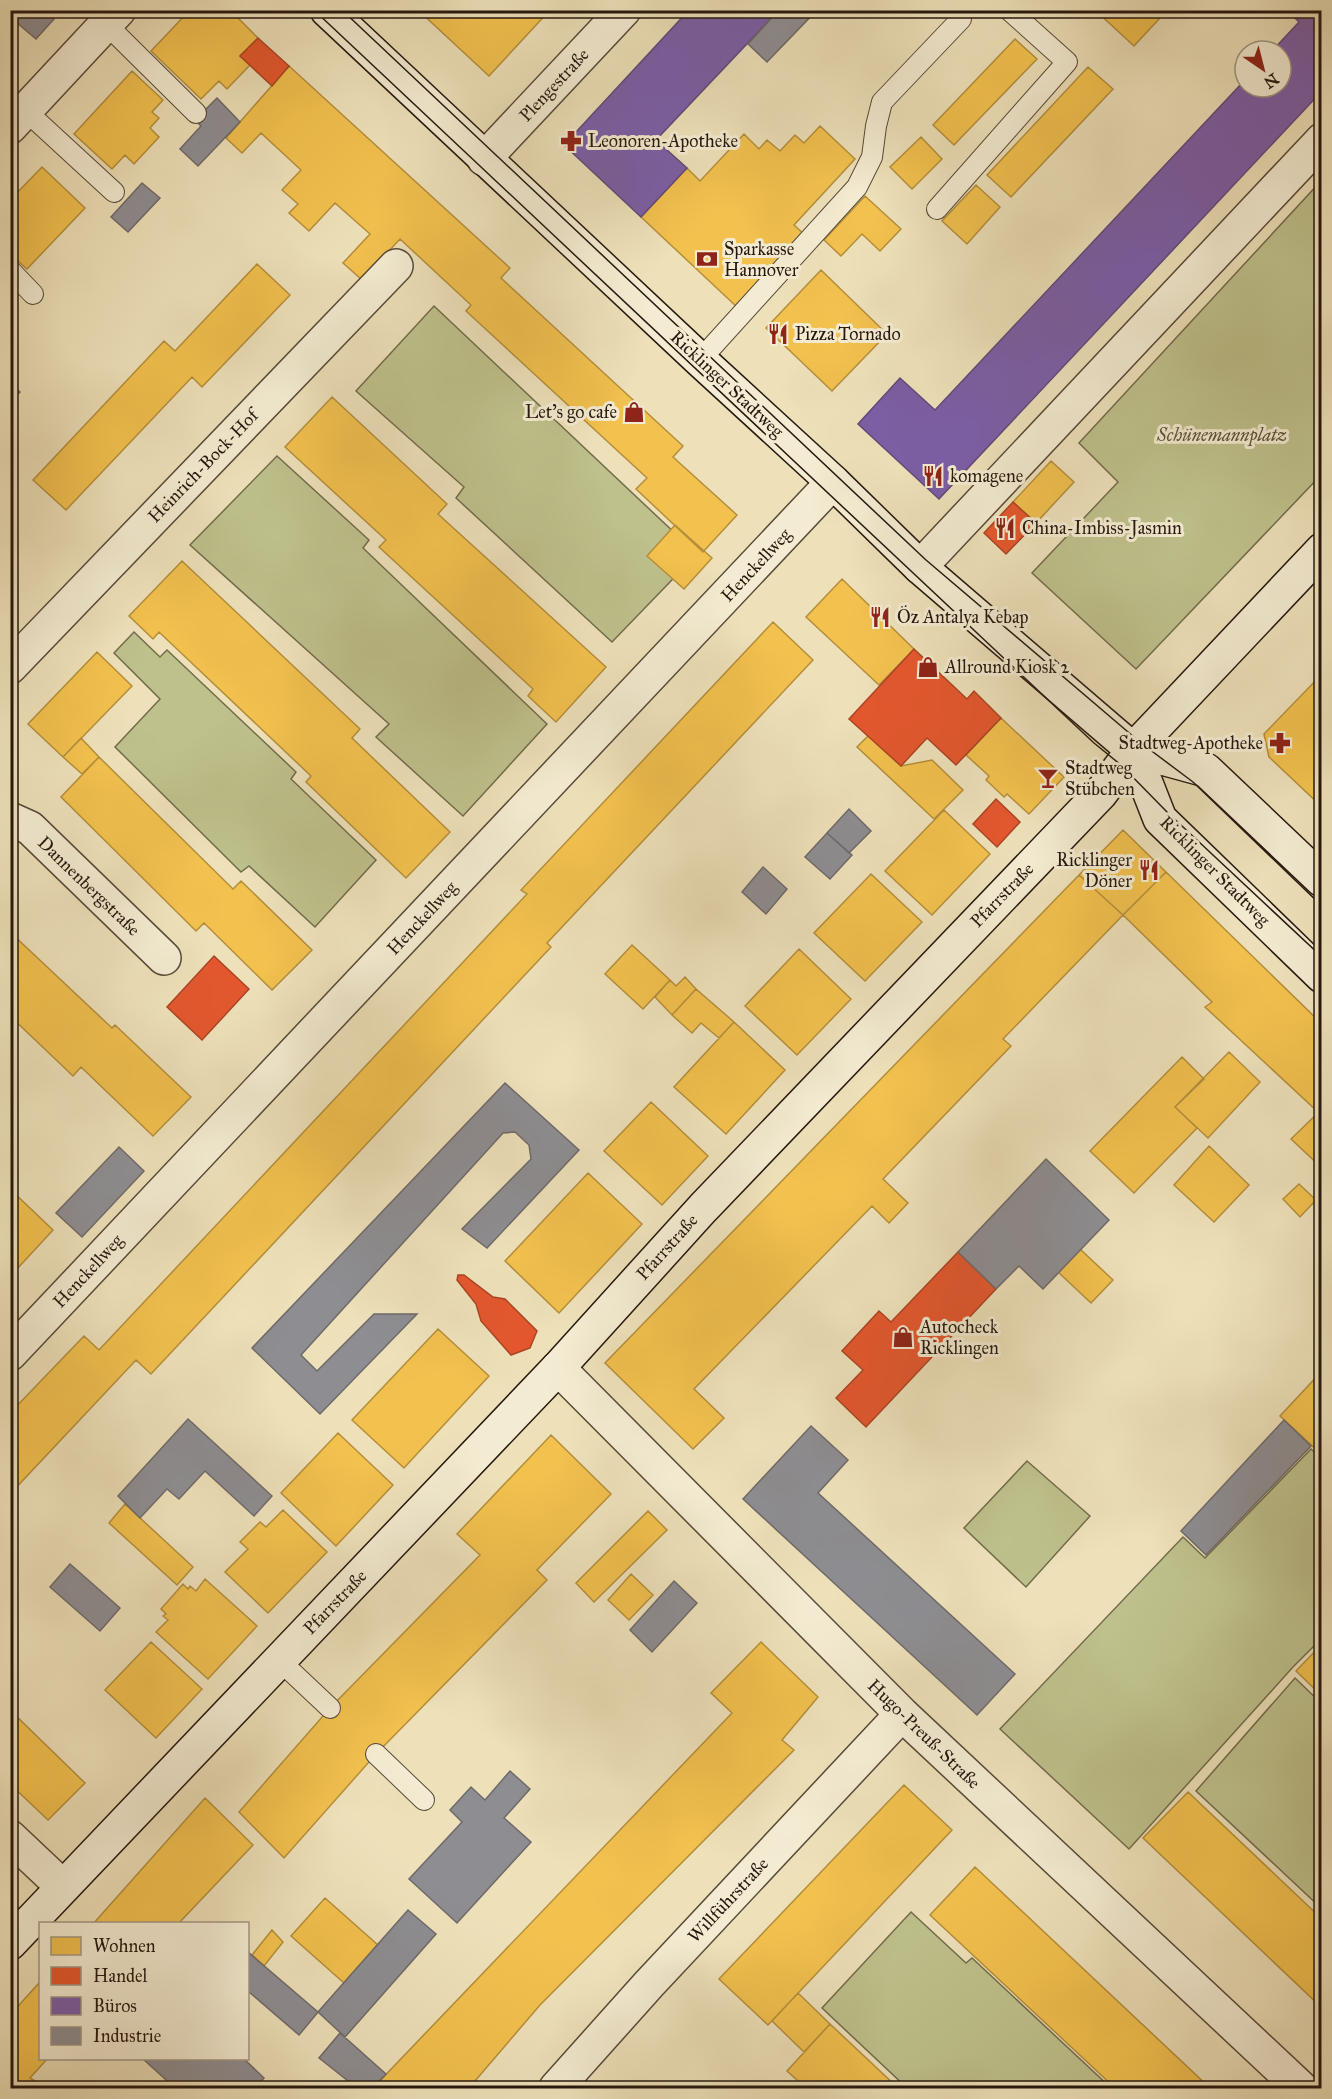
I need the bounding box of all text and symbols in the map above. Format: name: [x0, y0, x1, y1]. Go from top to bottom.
north arrow: [1233, 39, 1293, 99]
street label: Plengestraße: [514, 44, 594, 127]
text: N: [1260, 69, 1282, 93]
pharmacy icon: Leonoren-Apotheke: [559, 129, 583, 153]
place label: Leonoren-Apotheke: [588, 130, 738, 152]
place label: Sparkasse Hannover: [724, 238, 799, 281]
bank icon: Sparkasse Hannover: [695, 247, 719, 271]
restaurant icon: Pizza Tornado: [766, 322, 790, 346]
place label: Pizza Tornado: [795, 323, 901, 345]
street label: Ricklinger Stadtweg: [665, 326, 789, 443]
shop icon: Let's go cafe: [622, 400, 646, 424]
place label: Let's go cafe: [525, 401, 617, 424]
street label: Heinrich-Bock-Hof: [143, 403, 265, 527]
park label: Schünemannplatz: [1156, 424, 1287, 447]
restaurant icon: komagene: [921, 464, 945, 488]
place label: komagene: [950, 465, 1023, 488]
restaurant icon: China-Imbiss-Jasmin: [993, 516, 1017, 540]
place label: China-Imbiss-Jasmin: [1022, 517, 1182, 540]
street label: Henckellweg: [716, 523, 797, 607]
restaurant icon: Öz Antalya Kebap: [868, 605, 892, 629]
place label: Öz Antalya Kebap: [897, 605, 1029, 628]
shop icon: Allround Kiosk 2: [916, 655, 940, 679]
place label: Allround Kiosk 2: [944, 656, 1070, 678]
pharmacy icon: Stadtweg-Apotheke: [1268, 731, 1292, 755]
place label: Stadtweg-Apotheke: [1119, 732, 1263, 755]
place label: Stadtweg Stübchen: [1065, 757, 1135, 800]
bar icon: Stadtweg Stübchen: [1036, 766, 1060, 790]
street label: Ricklinger Stadtweg: [1155, 811, 1275, 932]
street label: Dannenbergstraße: [32, 832, 145, 941]
place label: Ricklinger Döner: [1056, 849, 1132, 892]
street label: Pfarrstraße: [966, 858, 1038, 932]
restaurant icon: Ricklinger Döner: [1137, 858, 1161, 882]
street label: Henckellweg: [382, 876, 463, 960]
street label: Pfarrstraße: [632, 1209, 702, 1285]
street label: Henckellweg: [48, 1229, 129, 1313]
place label: Autocheck Ricklingen: [919, 1316, 999, 1360]
shop icon: Autocheck Ricklingen: [891, 1325, 915, 1349]
street label: Pfarrstraße: [299, 1565, 371, 1639]
street label: Hugo-Preuß-Straße: [862, 1675, 985, 1794]
street label: Willführstraße: [683, 1853, 773, 1947]
legend: [39, 1922, 249, 2060]
text: Wohnen: [93, 1935, 156, 1957]
text: Handel: [93, 1965, 147, 1987]
text: Büros: [93, 1995, 137, 2017]
text: Industrie: [93, 2025, 161, 2047]

